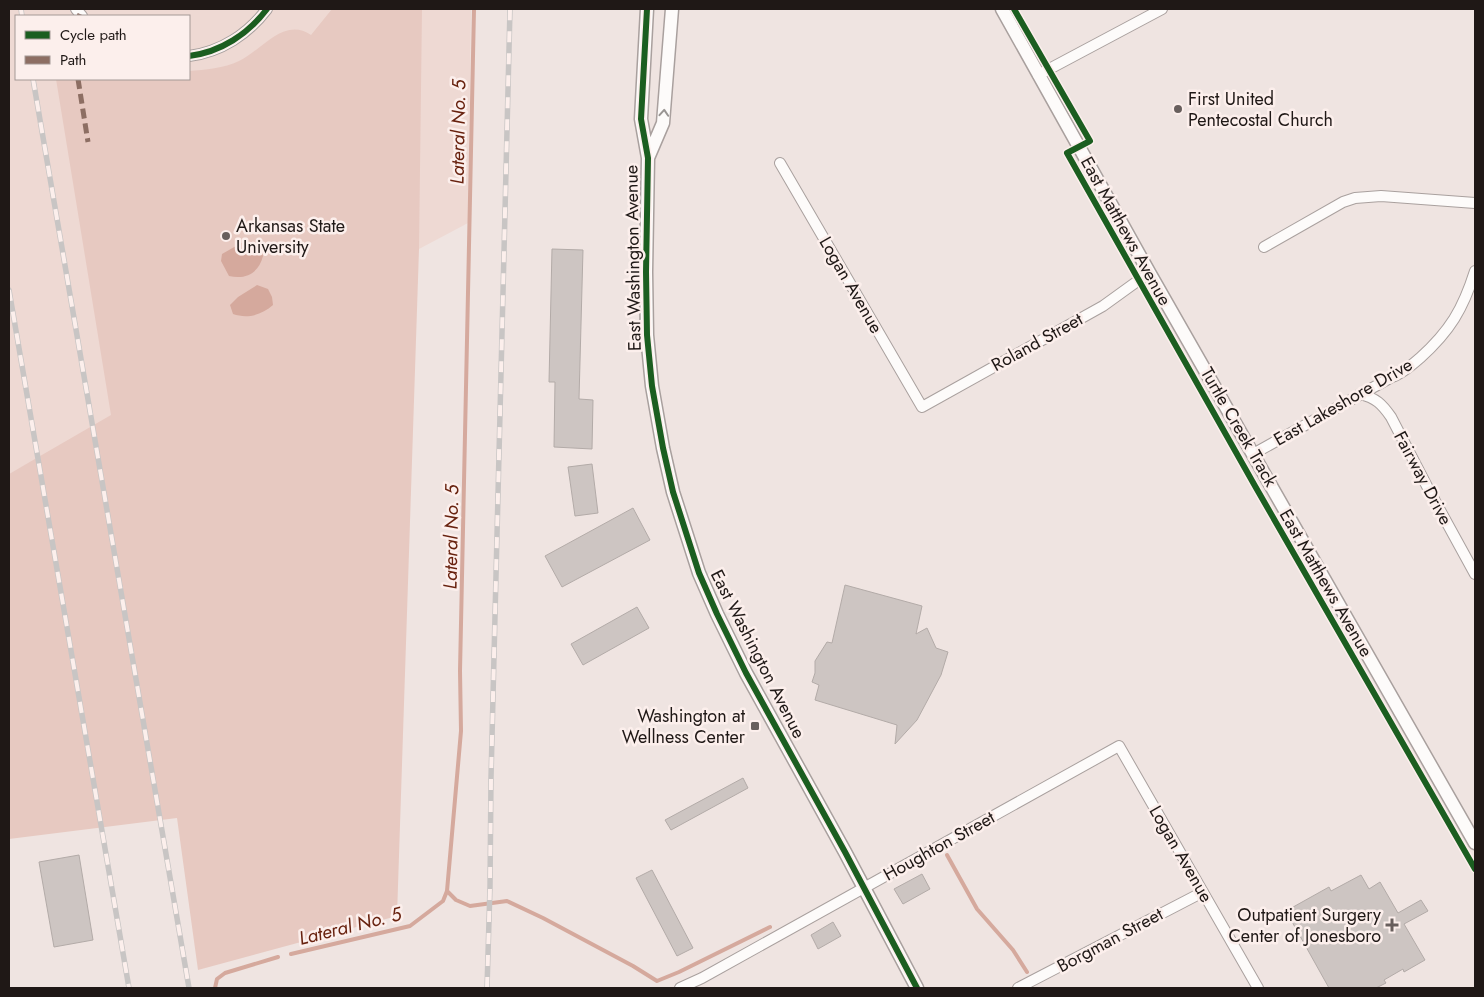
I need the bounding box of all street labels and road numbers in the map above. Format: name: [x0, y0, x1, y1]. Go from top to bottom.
street label: East Matthews Avenue: [1074, 152, 1178, 310]
street label: East Washington Avenue: [618, 165, 648, 351]
street label: Logan Avenue: [813, 232, 889, 338]
street label: Roland Street: [987, 306, 1088, 378]
street label: East Lakeshore Drive: [1269, 352, 1417, 452]
street label: Turtle Creek Track: [1194, 362, 1284, 492]
street label: Fairway Drive: [1387, 427, 1459, 529]
street label: East Matthews Avenue: [1273, 504, 1379, 662]
street label: East Washington Avenue: [704, 565, 812, 743]
street label: Logan Avenue: [1143, 801, 1219, 907]
street label: Houghton Street: [879, 804, 1000, 887]
street label: Borgman Street: [1052, 901, 1168, 979]

